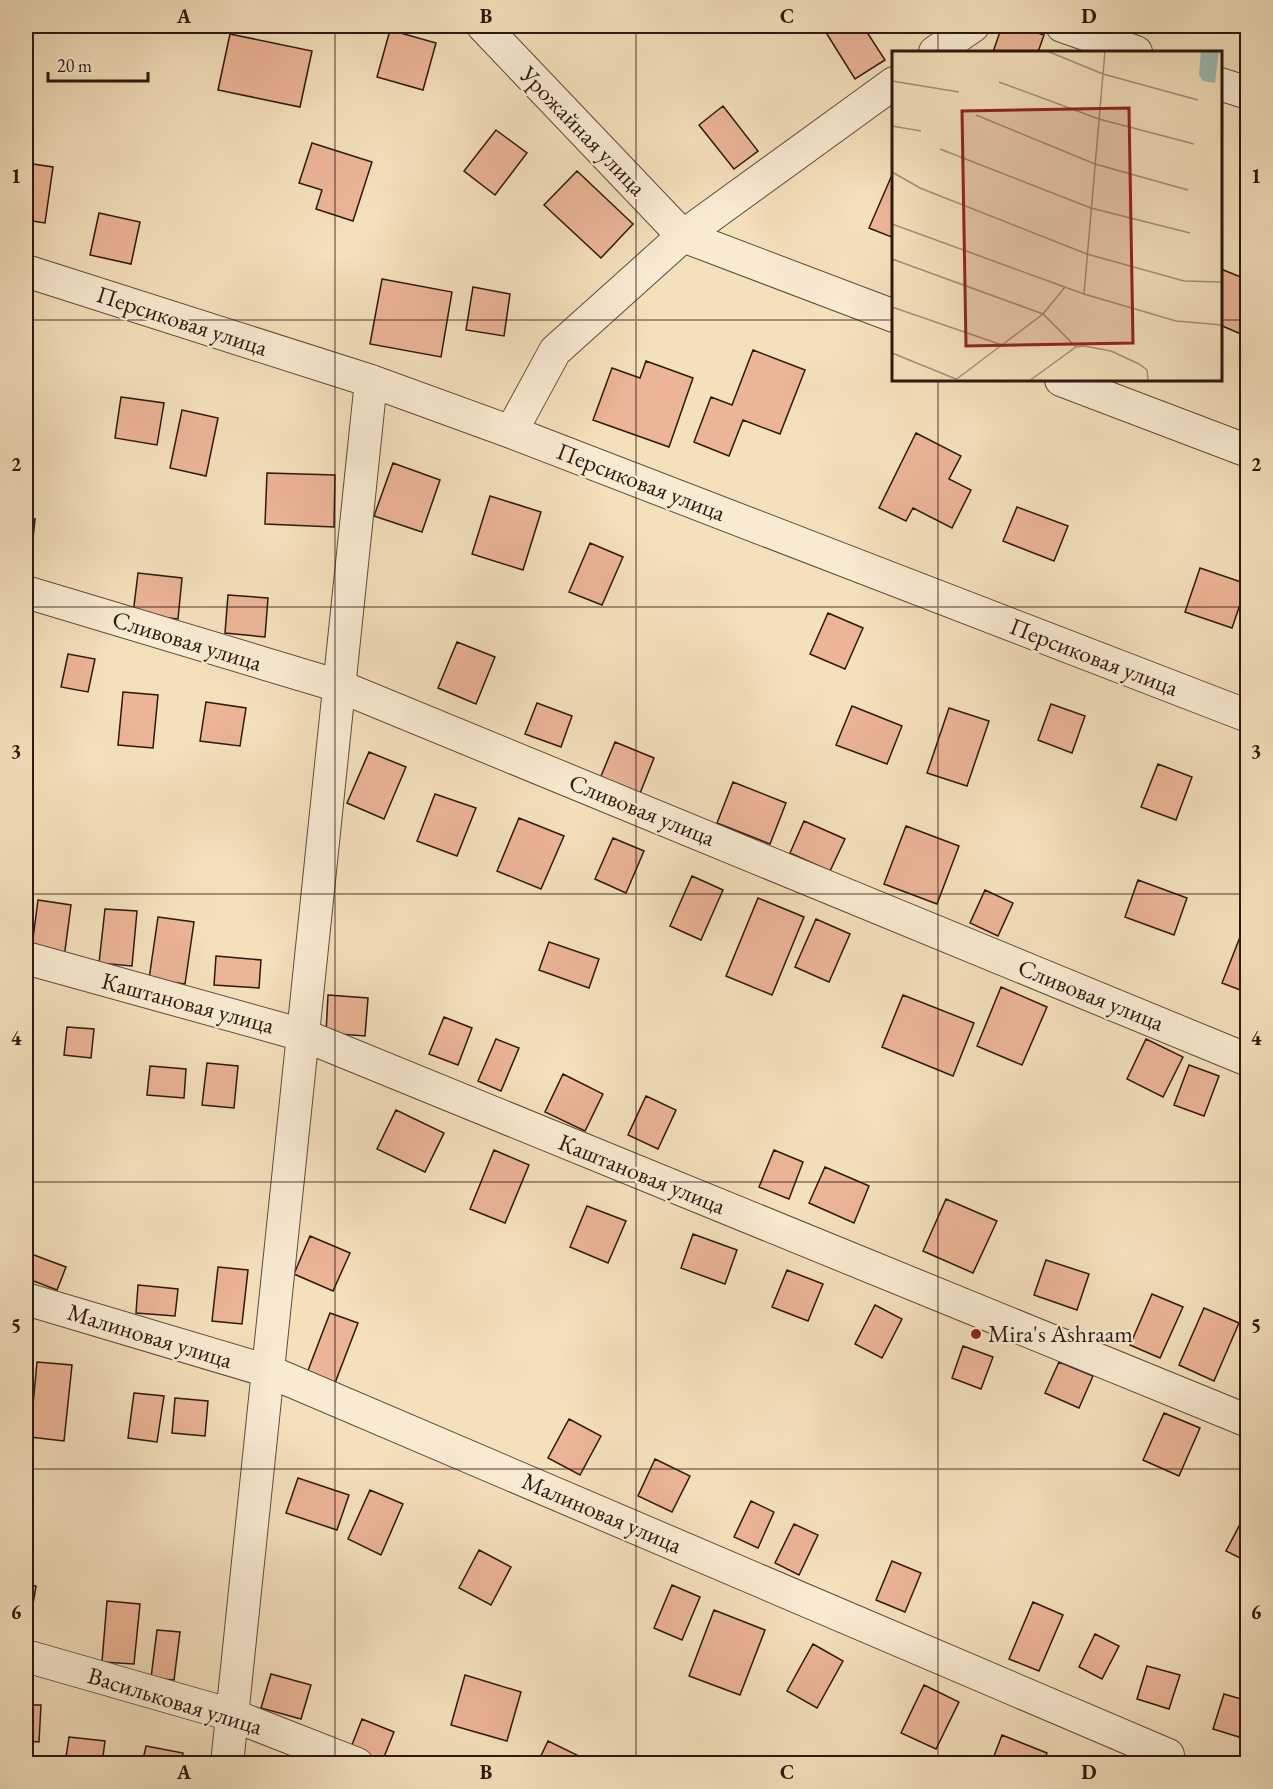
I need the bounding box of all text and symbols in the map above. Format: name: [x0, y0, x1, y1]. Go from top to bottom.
text: A: [176, 3, 192, 29]
text: B: [480, 3, 492, 29]
text: C: [780, 3, 794, 29]
text: D: [1081, 3, 1097, 29]
scale bar: [48, 45, 148, 83]
inset map: [892, 51, 1222, 381]
text: 20 m: [57, 54, 92, 77]
street label: Урожайная улица: [513, 58, 654, 203]
text: 1: [11, 163, 21, 189]
text: 1: [1251, 163, 1261, 189]
street label: Персиковая улица: [93, 278, 272, 363]
street label: Персиковая улица: [553, 435, 730, 528]
text: 2: [11, 451, 22, 477]
text: 2: [1251, 451, 1262, 477]
street label: Сливовая улица: [109, 603, 266, 678]
street label: Персиковая улица: [1006, 610, 1183, 703]
text: 3: [11, 738, 21, 764]
text: 3: [1251, 738, 1261, 764]
street label: Сливовая улица: [565, 766, 720, 853]
street label: Сливовая улица: [1014, 951, 1169, 1038]
street label: Каштановая улица: [99, 965, 278, 1041]
text: 4: [11, 1025, 22, 1051]
text: 4: [1251, 1025, 1262, 1051]
street label: Каштановая улица: [554, 1126, 731, 1221]
street label: Малиновая улица: [64, 1296, 237, 1375]
text: 5: [11, 1312, 21, 1338]
text: 5: [1251, 1312, 1261, 1338]
place label: Mira's Ashraam: [988, 1318, 1133, 1349]
marker: Mira's Ashraam: [969, 1327, 983, 1341]
street label: Малиновая улица: [518, 1465, 687, 1560]
text: 6: [11, 1599, 22, 1625]
text: 6: [1251, 1599, 1262, 1625]
street label: Васильковая улица: [84, 1659, 267, 1742]
text: A: [176, 1759, 192, 1785]
text: B: [480, 1759, 492, 1785]
text: C: [780, 1759, 794, 1785]
text: D: [1081, 1759, 1097, 1785]

